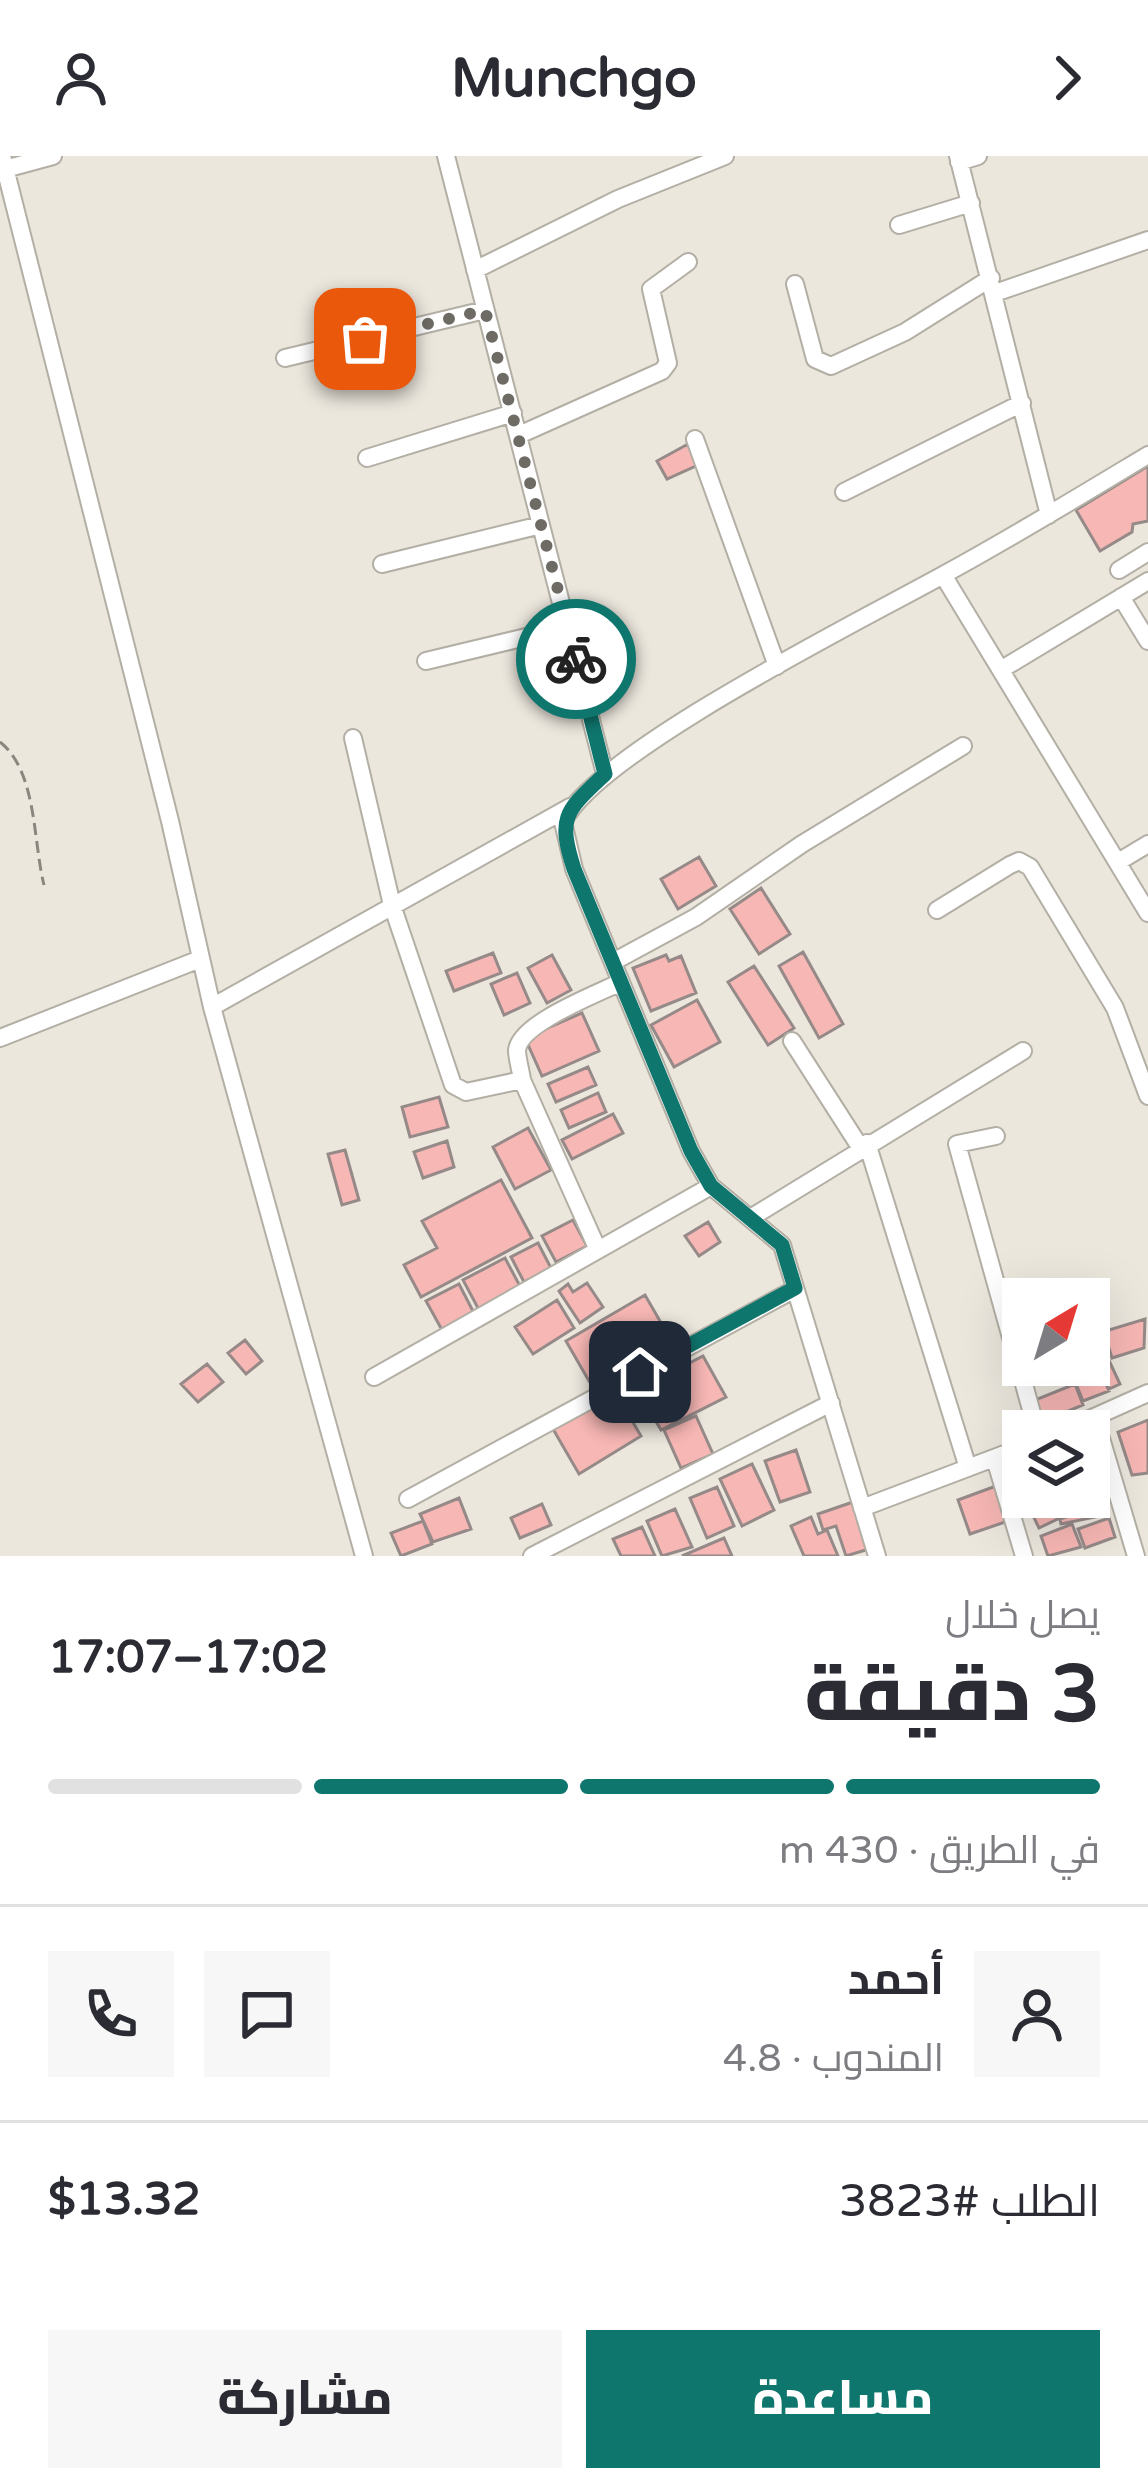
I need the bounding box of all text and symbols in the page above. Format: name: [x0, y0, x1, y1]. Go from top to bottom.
icon: person: [48, 45, 114, 111]
icon: forward: [1034, 45, 1100, 111]
text: Munchgo: [451, 46, 697, 111]
pin: [314, 288, 416, 390]
icon: bag: [332, 306, 398, 372]
courier: [516, 599, 636, 719]
icon: bike: [543, 626, 609, 692]
north arrow: [1002, 1278, 1110, 1386]
map controls: [1002, 1278, 1110, 1518]
pin: [589, 1321, 691, 1423]
icon: home: [607, 1339, 673, 1405]
button: layers: [1002, 1410, 1110, 1518]
text: يصل خلال: [945, 1592, 1100, 1639]
text: 17:02–17:07: [48, 1631, 328, 1685]
text: 3 دقيقة: [804, 1648, 1100, 1742]
text: في الطريق · 430 m: [779, 1827, 1100, 1874]
button: phone: [48, 1951, 174, 2077]
button: chat: [204, 1951, 330, 2077]
button: person: [974, 1951, 1100, 2077]
text: أحمد: [848, 1953, 944, 2007]
text: المندوب · 4.8: [723, 2035, 944, 2082]
text: $13.32: [48, 2173, 200, 2227]
text: الطلب #3823: [839, 2175, 1100, 2229]
button: مشاركة: [48, 2330, 562, 2468]
button: مساعدة: [586, 2330, 1100, 2468]

